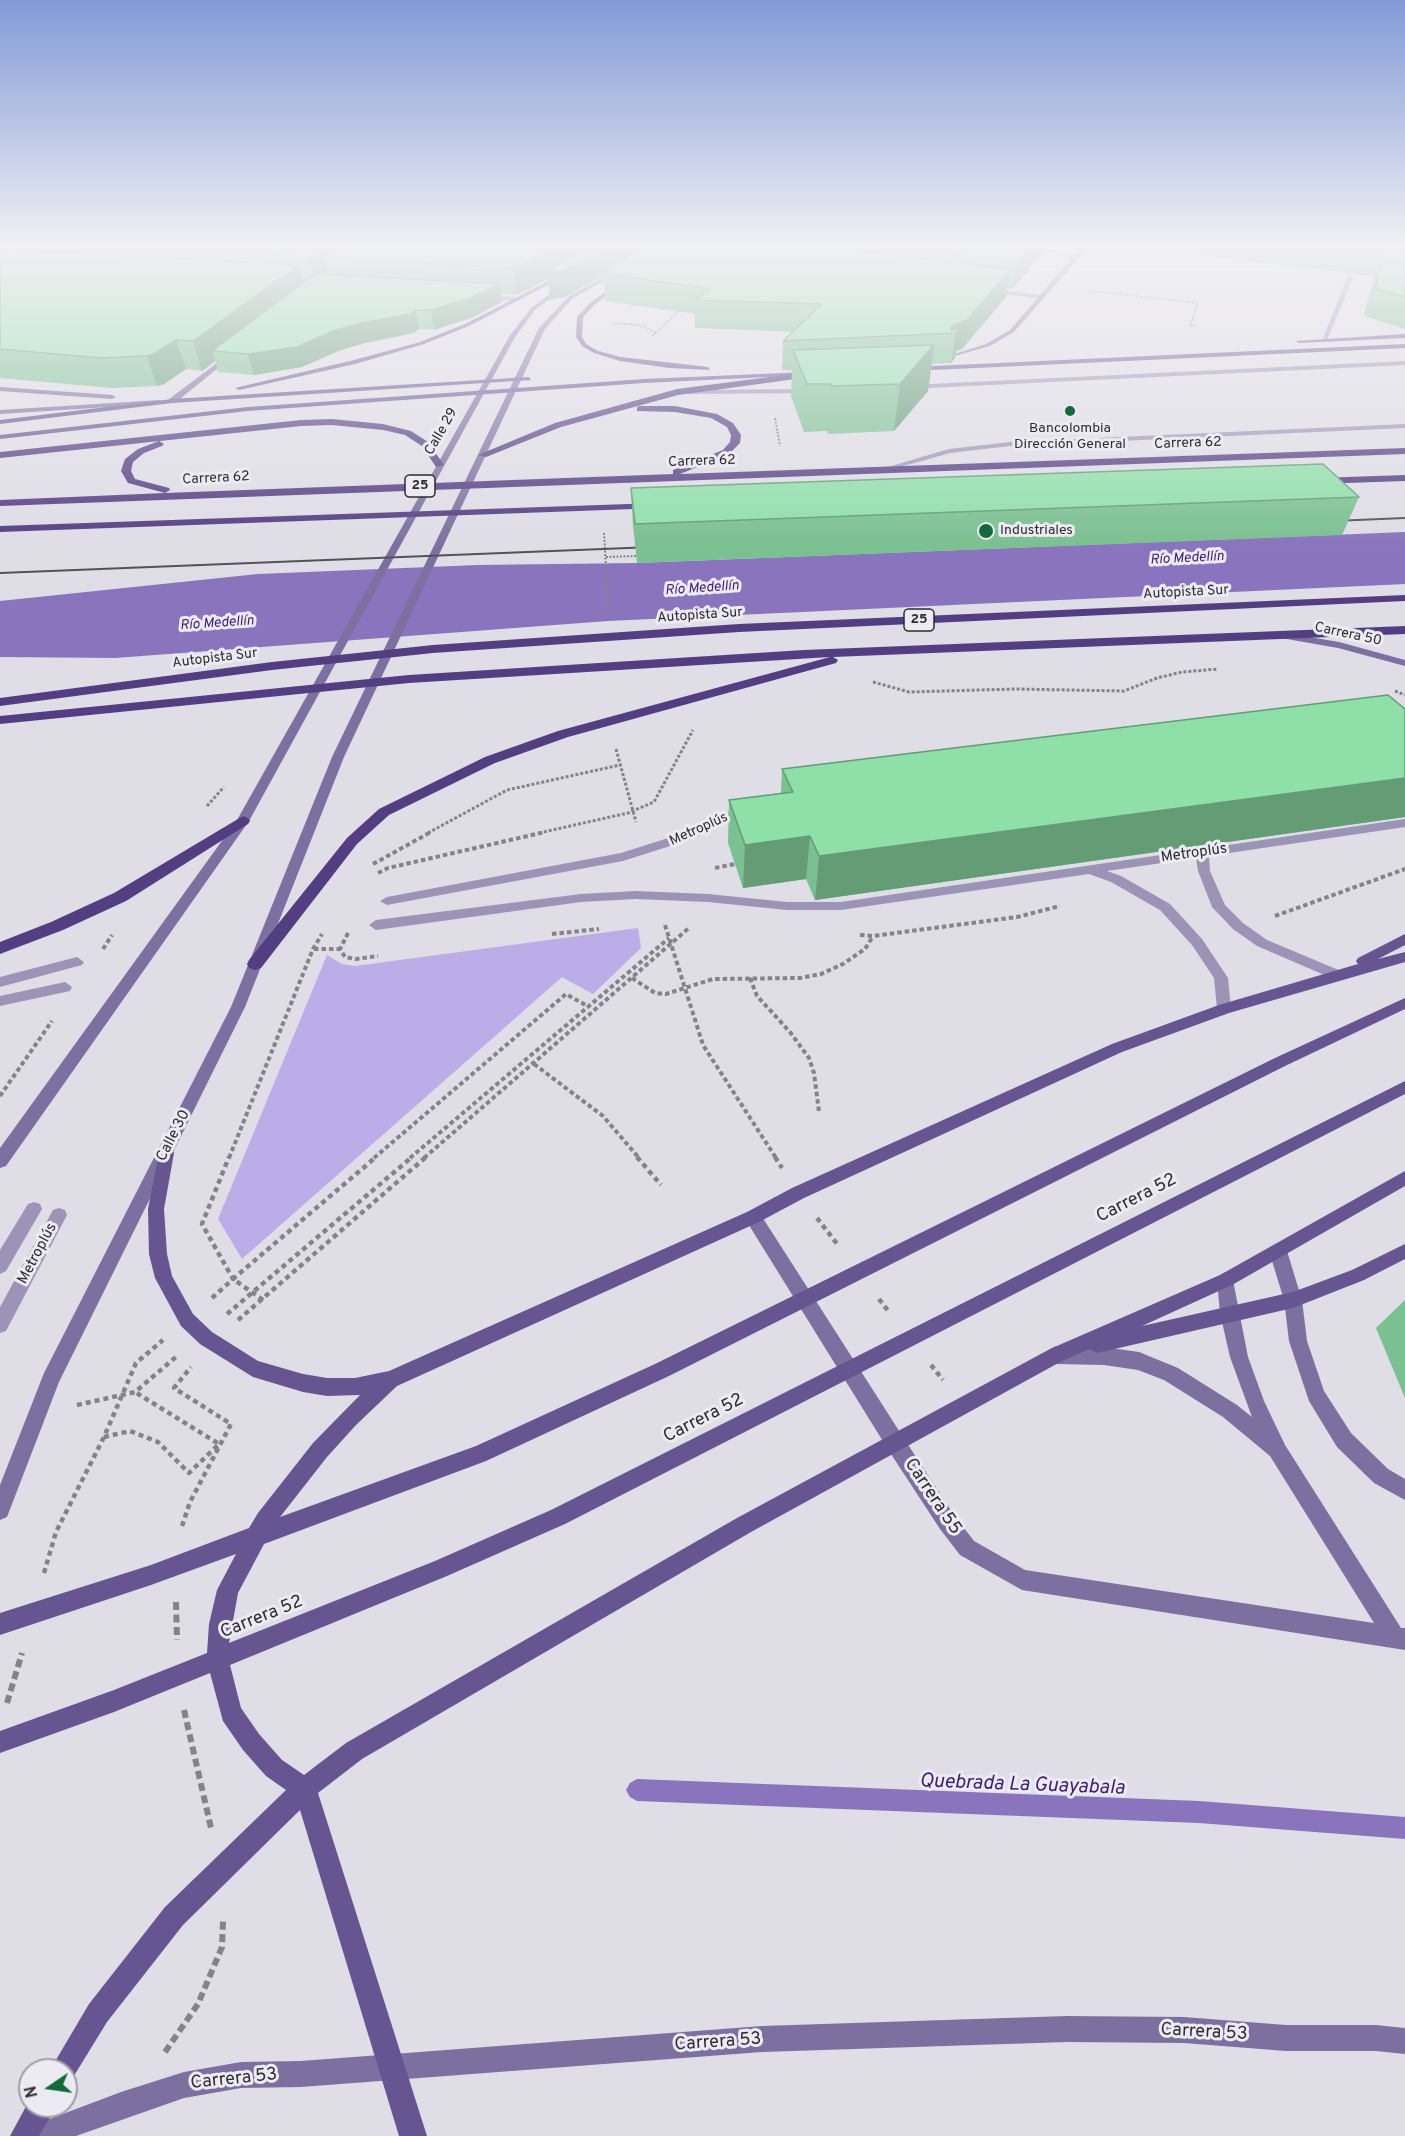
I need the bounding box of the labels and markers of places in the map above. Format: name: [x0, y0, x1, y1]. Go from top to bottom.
marker: Bancolombia Dirección General: [1063, 404, 1077, 418]
place label: Bancolombia Dirección General: [1014, 421, 1126, 454]
marker: Industriales: [977, 522, 995, 540]
place label: Industriales: [1000, 523, 1073, 539]

